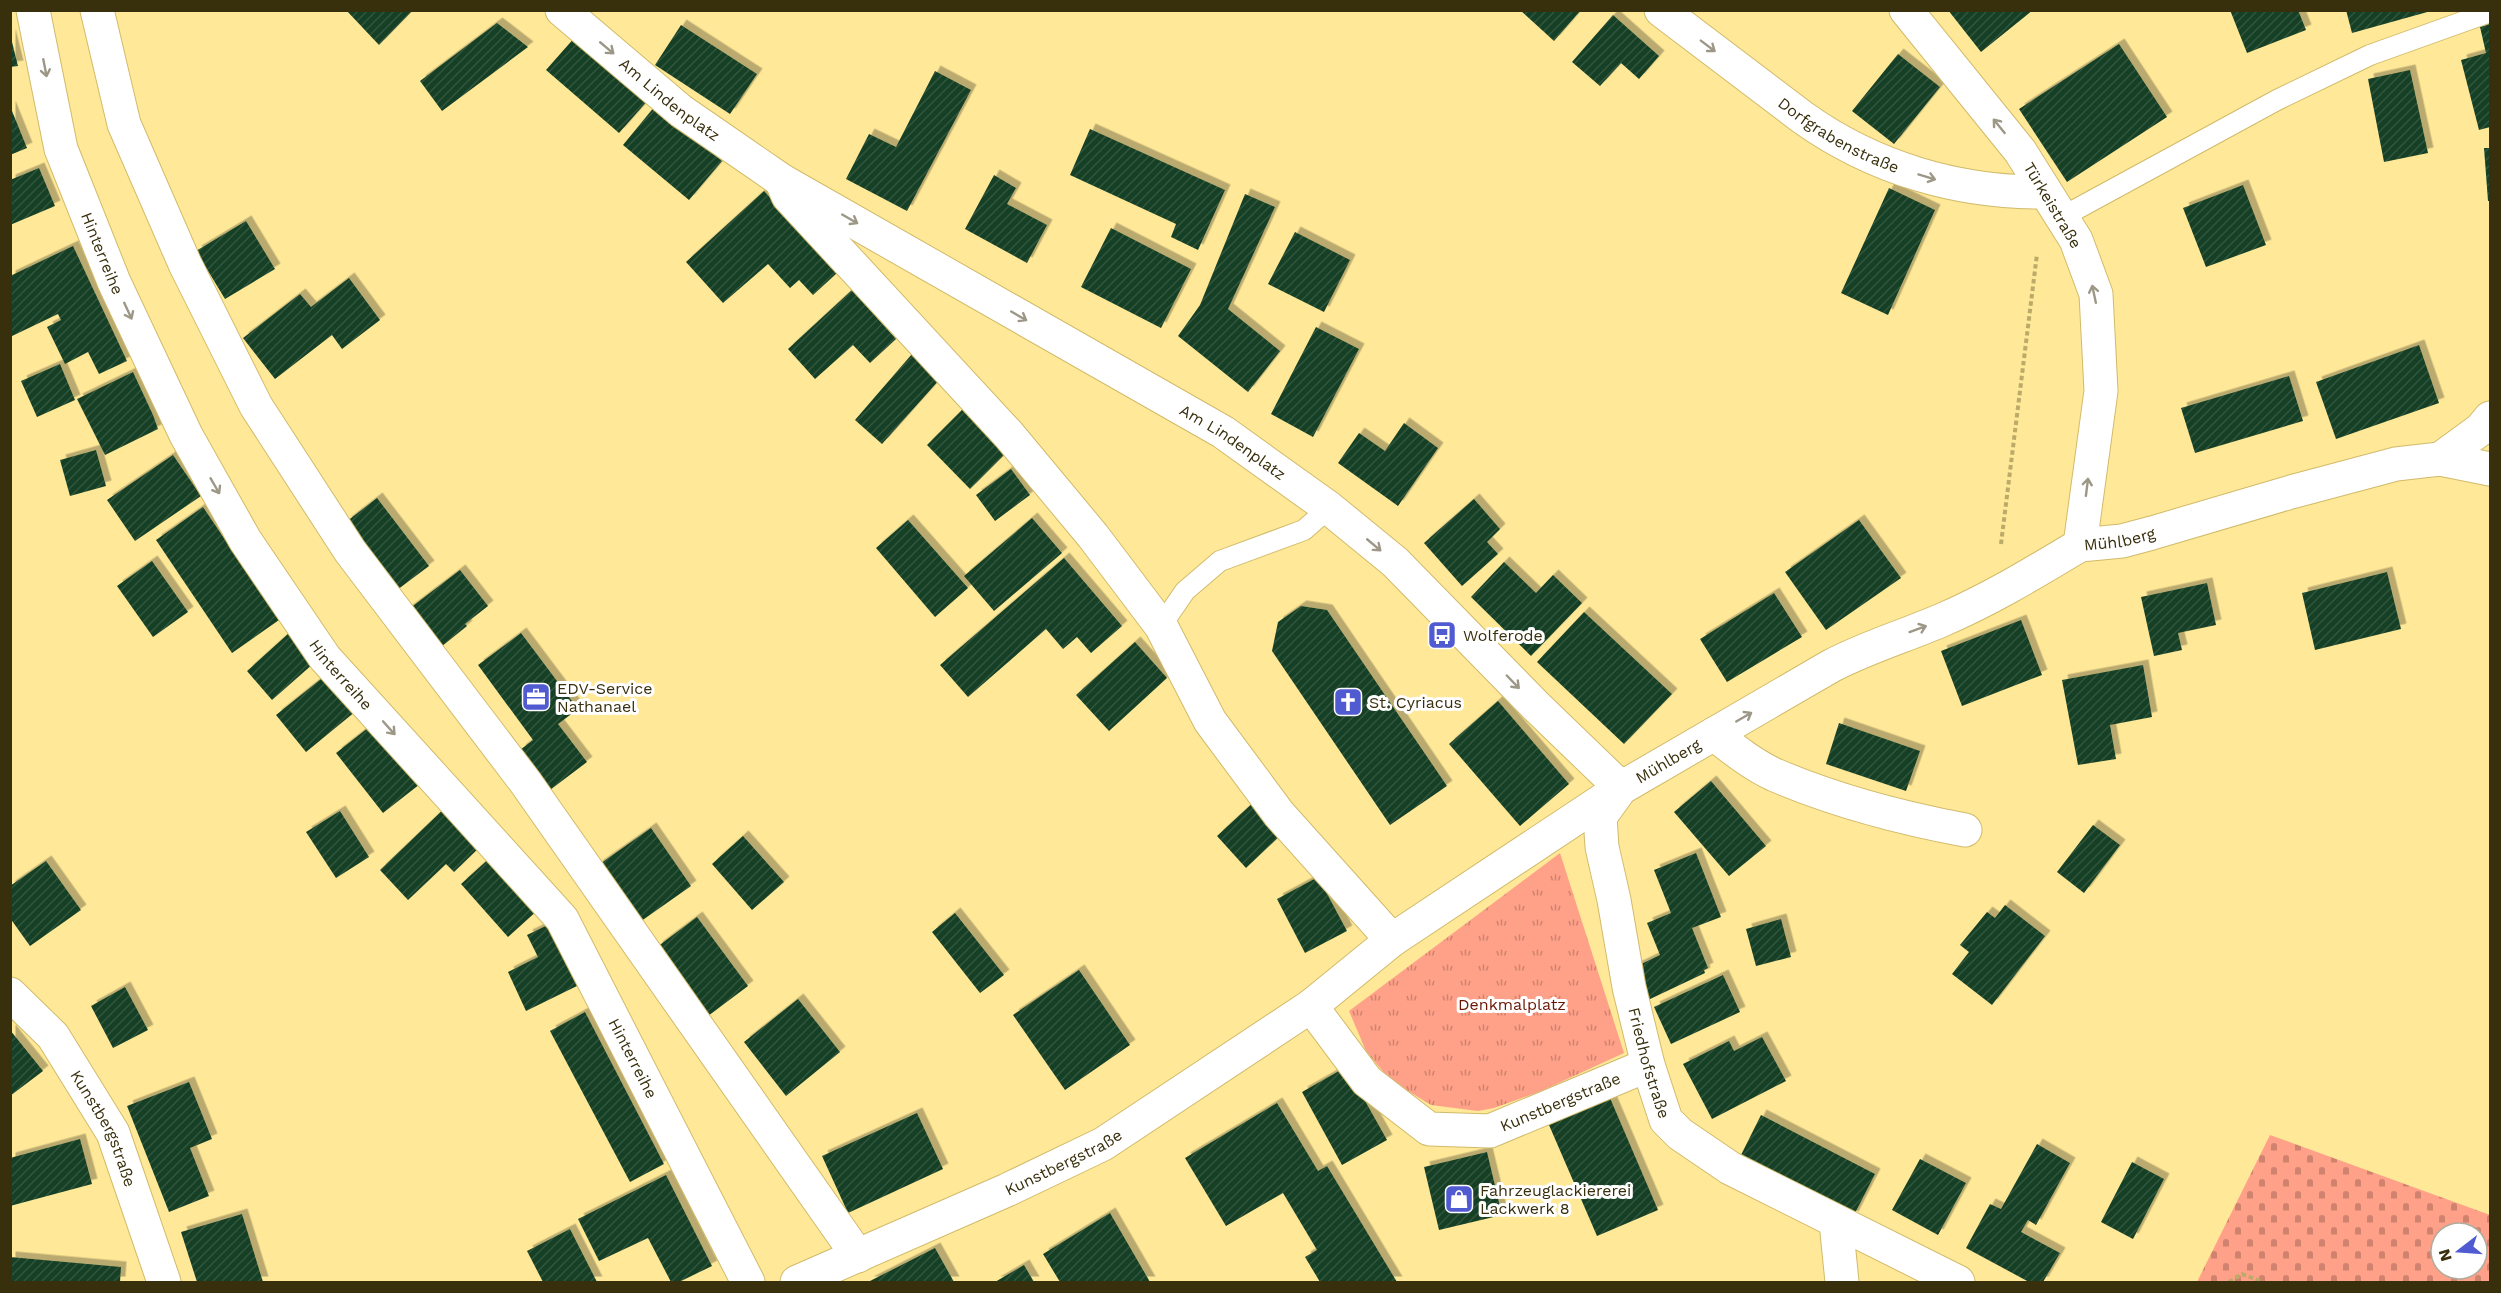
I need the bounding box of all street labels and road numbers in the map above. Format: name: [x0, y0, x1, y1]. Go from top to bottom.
street label: Am Lindenplatz: [615, 54, 724, 145]
street label: Dorfgrabenstraße: [1774, 93, 1902, 177]
street label: Türkeistraße: [2019, 159, 2086, 252]
street label: Hinterreihe: [77, 209, 128, 298]
street label: Am Lindenplatz: [1176, 400, 1289, 484]
street label: Mühlberg: [2083, 523, 2158, 555]
street label: Hinterreihe: [305, 636, 376, 714]
street label: Mühlberg: [1632, 735, 1705, 788]
street label: Friedhofstraße: [1624, 1006, 1674, 1121]
street label: Hinterreihe: [605, 1015, 661, 1102]
street label: Kunstbergstraße: [66, 1067, 140, 1189]
street label: Kunstbergstraße: [1497, 1069, 1623, 1136]
street label: Kunstbergstraße: [1002, 1125, 1126, 1200]

